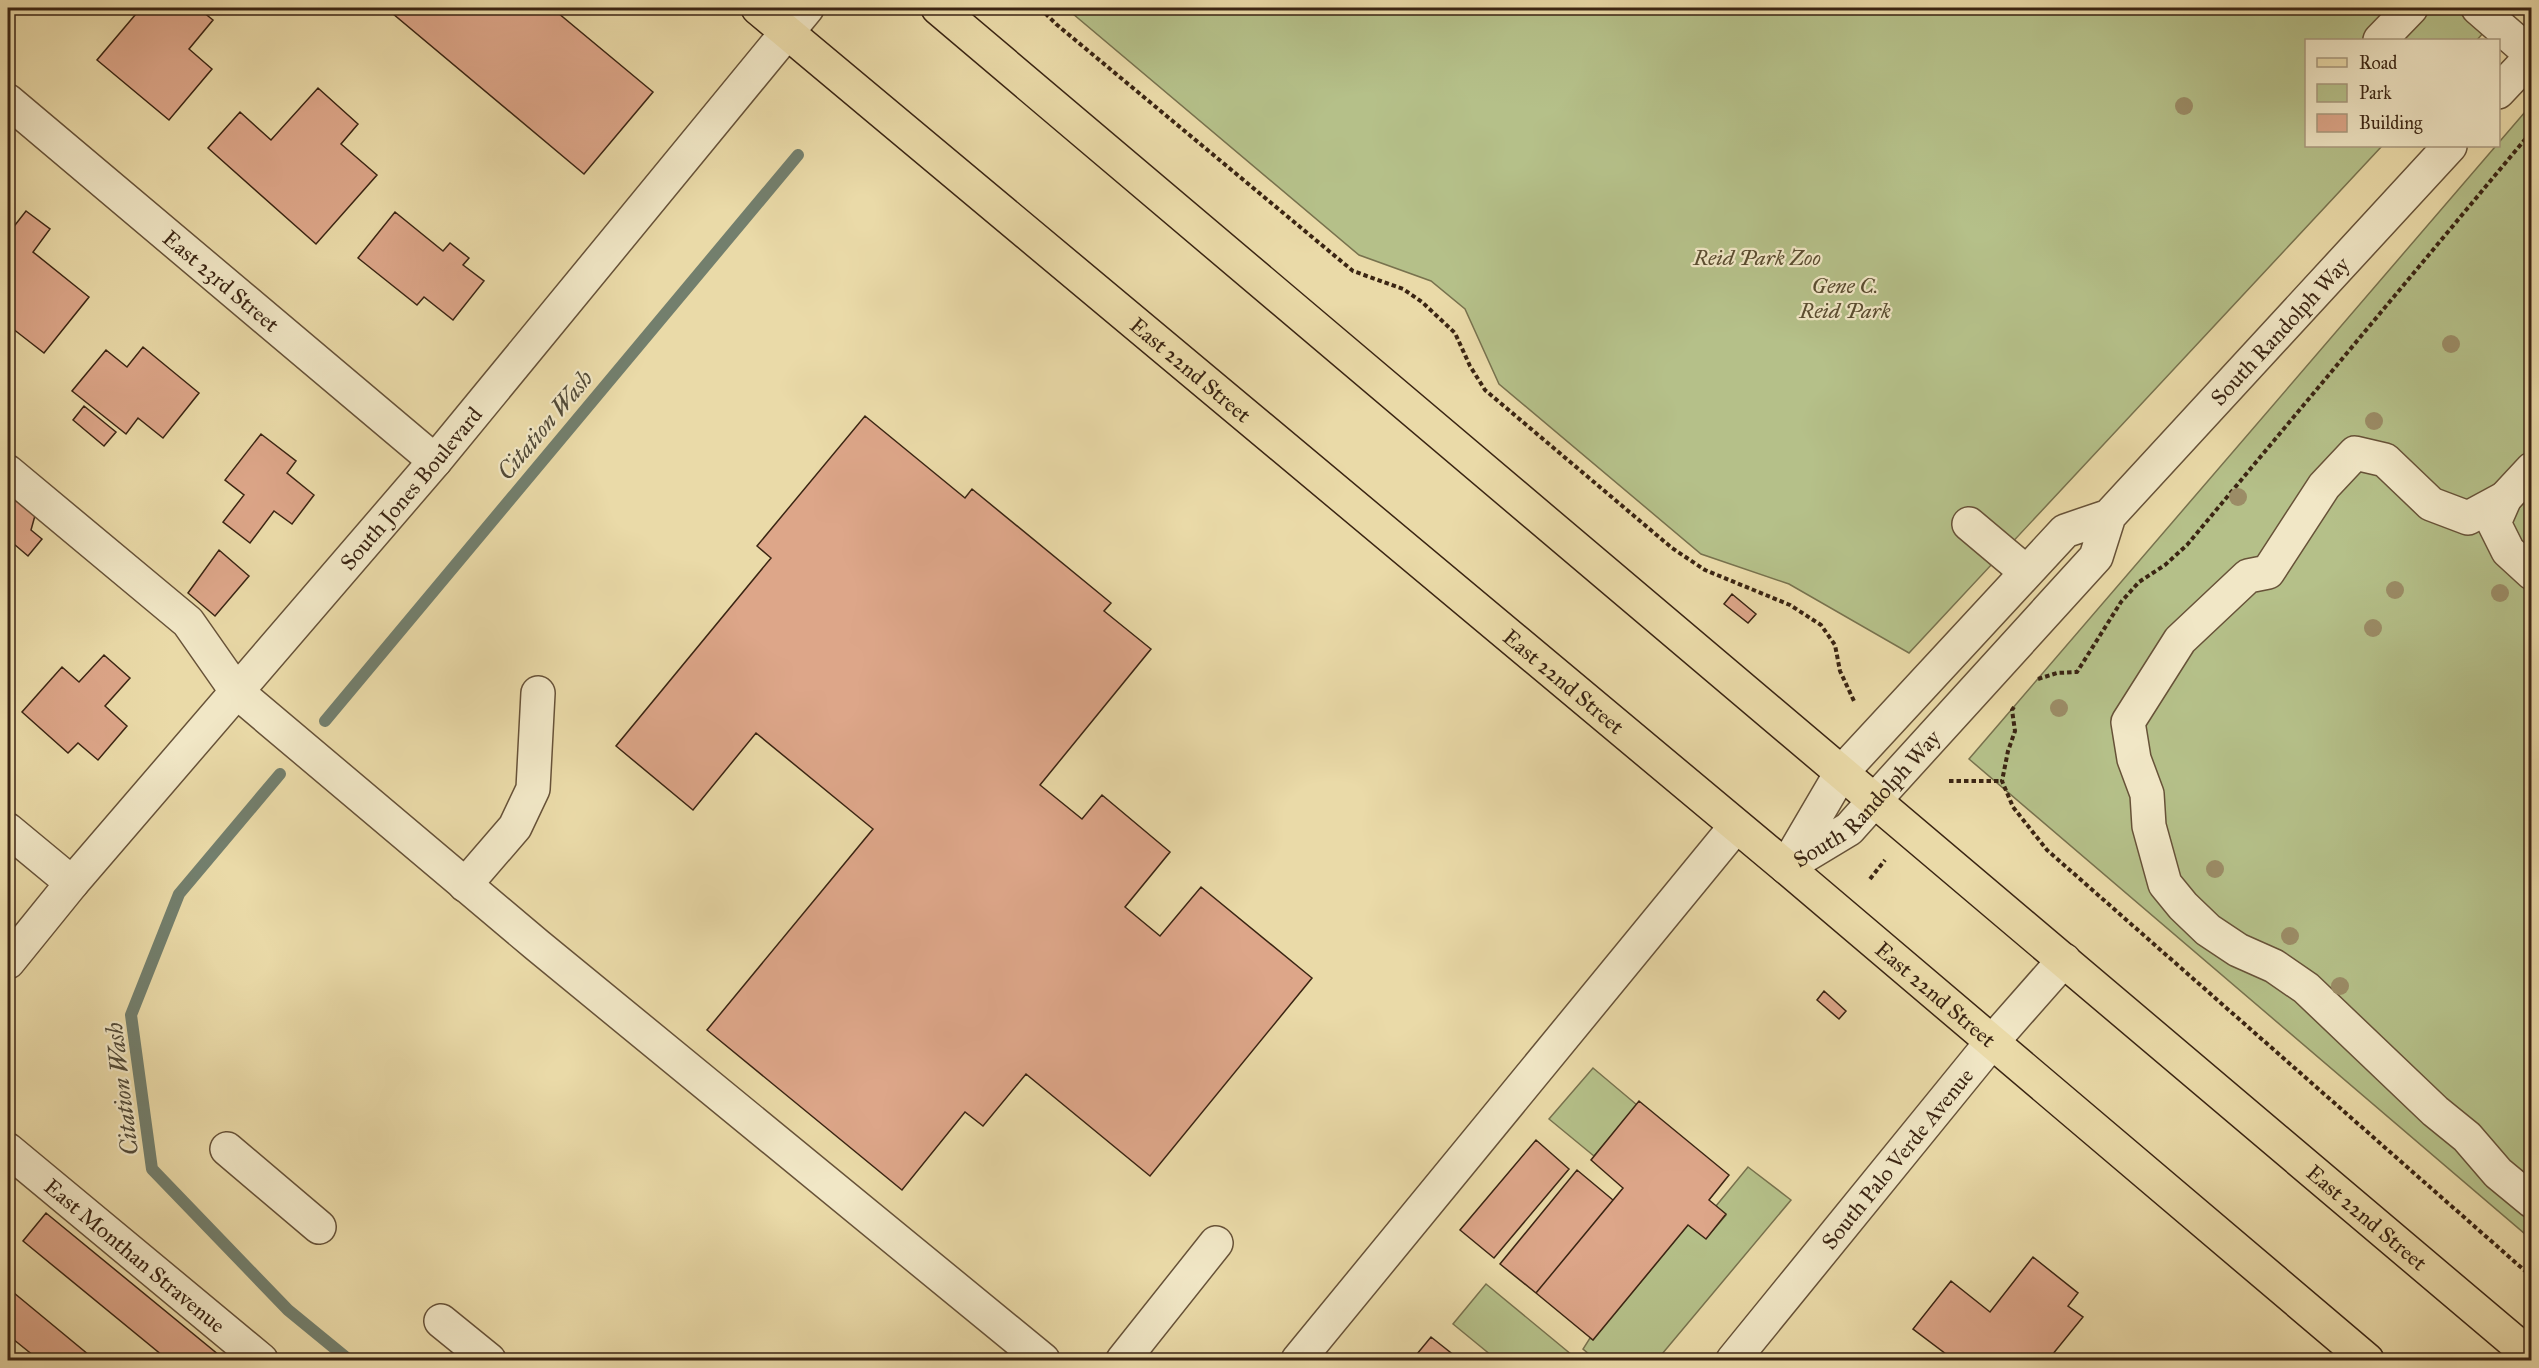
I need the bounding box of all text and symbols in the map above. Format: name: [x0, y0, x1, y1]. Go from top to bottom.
legend: [2305, 39, 2500, 147]
text: Road: [2359, 52, 2397, 74]
text: Park: [2359, 82, 2392, 104]
text: Building: [2359, 112, 2423, 135]
street label: East 23rd Street: [158, 224, 285, 338]
park label: Reid Park Zoo: [1692, 244, 1821, 271]
street label: South Randolph Way: [2205, 250, 2355, 411]
park label: Gene C. Reid Park: [1798, 272, 1891, 324]
street label: East 22nd Street: [1125, 311, 1257, 428]
water label: Citation Wash: [490, 364, 600, 486]
street label: South Jones Boulevard: [334, 401, 488, 575]
street label: East 22nd Street: [1498, 623, 1630, 740]
street label: South Randolph Way: [1788, 723, 1946, 873]
street label: East 22nd Street: [1870, 935, 2002, 1053]
water label: Citation Wash: [99, 1020, 145, 1157]
street label: South Palo Verde Avenue: [1815, 1062, 1979, 1254]
street label: East 22nd Street: [2301, 1159, 2433, 1276]
street label: East Monthan Stravenue: [39, 1172, 231, 1338]

